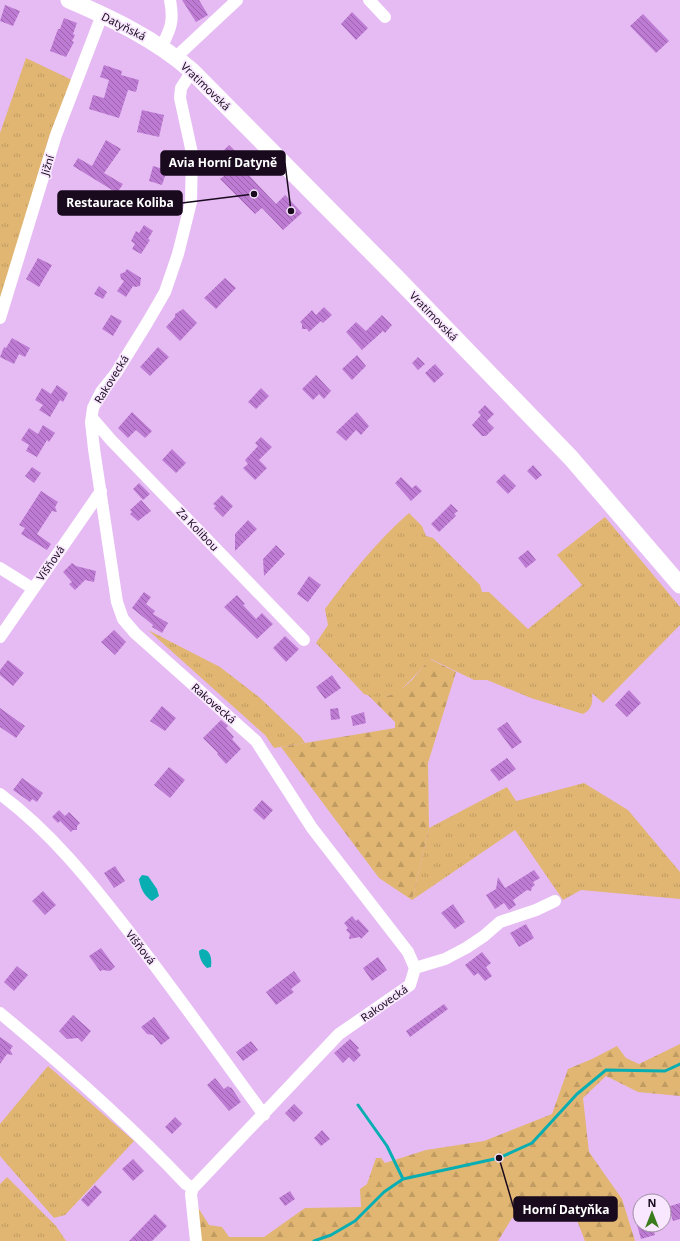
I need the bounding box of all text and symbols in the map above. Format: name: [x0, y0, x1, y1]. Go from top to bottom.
street label: Datyňská: [99, 8, 149, 44]
street label: Vratimovská: [178, 59, 234, 113]
callout: Avia Horní Datyně: [161, 151, 285, 175]
street label: Jižní: [37, 152, 58, 178]
text: Avia Horní Datyně: [169, 154, 277, 171]
callout: Restaurace Koliba: [58, 191, 182, 215]
text: Restaurace Koliba: [66, 194, 174, 211]
street label: Vratimovská: [407, 288, 461, 344]
street label: Rakovecká: [90, 352, 132, 406]
street label: Za Kolibou: [174, 504, 222, 554]
street label: Višňová: [32, 542, 68, 584]
street label: Rakovecká: [189, 679, 239, 727]
street label: Višňová: [123, 927, 159, 967]
street label: Rakovecká: [357, 981, 411, 1025]
north arrow: [632, 1193, 672, 1233]
text: N: [648, 1195, 656, 1210]
callout: Horní Datyňka: [514, 1197, 617, 1221]
text: Horní Datyňka: [522, 1201, 610, 1218]

